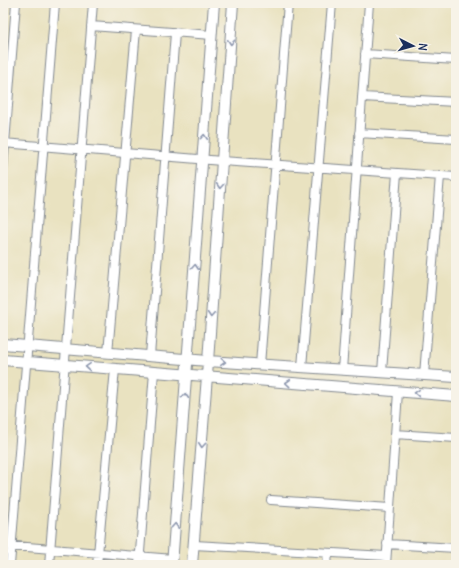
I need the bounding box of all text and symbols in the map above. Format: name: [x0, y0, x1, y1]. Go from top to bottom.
north arrow: [393, 26, 433, 66]
one-way arrow: [226, 39, 235, 45]
text: N: [416, 43, 430, 52]
one-way arrow: [200, 134, 209, 140]
one-way arrow: [216, 183, 225, 189]
one-way arrow: [190, 264, 199, 270]
one-way arrow: [207, 312, 216, 318]
one-way arrow: [220, 358, 226, 367]
one-way arrow: [85, 363, 91, 372]
one-way arrow: [285, 378, 291, 387]
one-way arrow: [414, 389, 420, 398]
one-way arrow: [181, 393, 190, 400]
one-way arrow: [197, 442, 206, 448]
one-way arrow: [171, 523, 180, 529]

